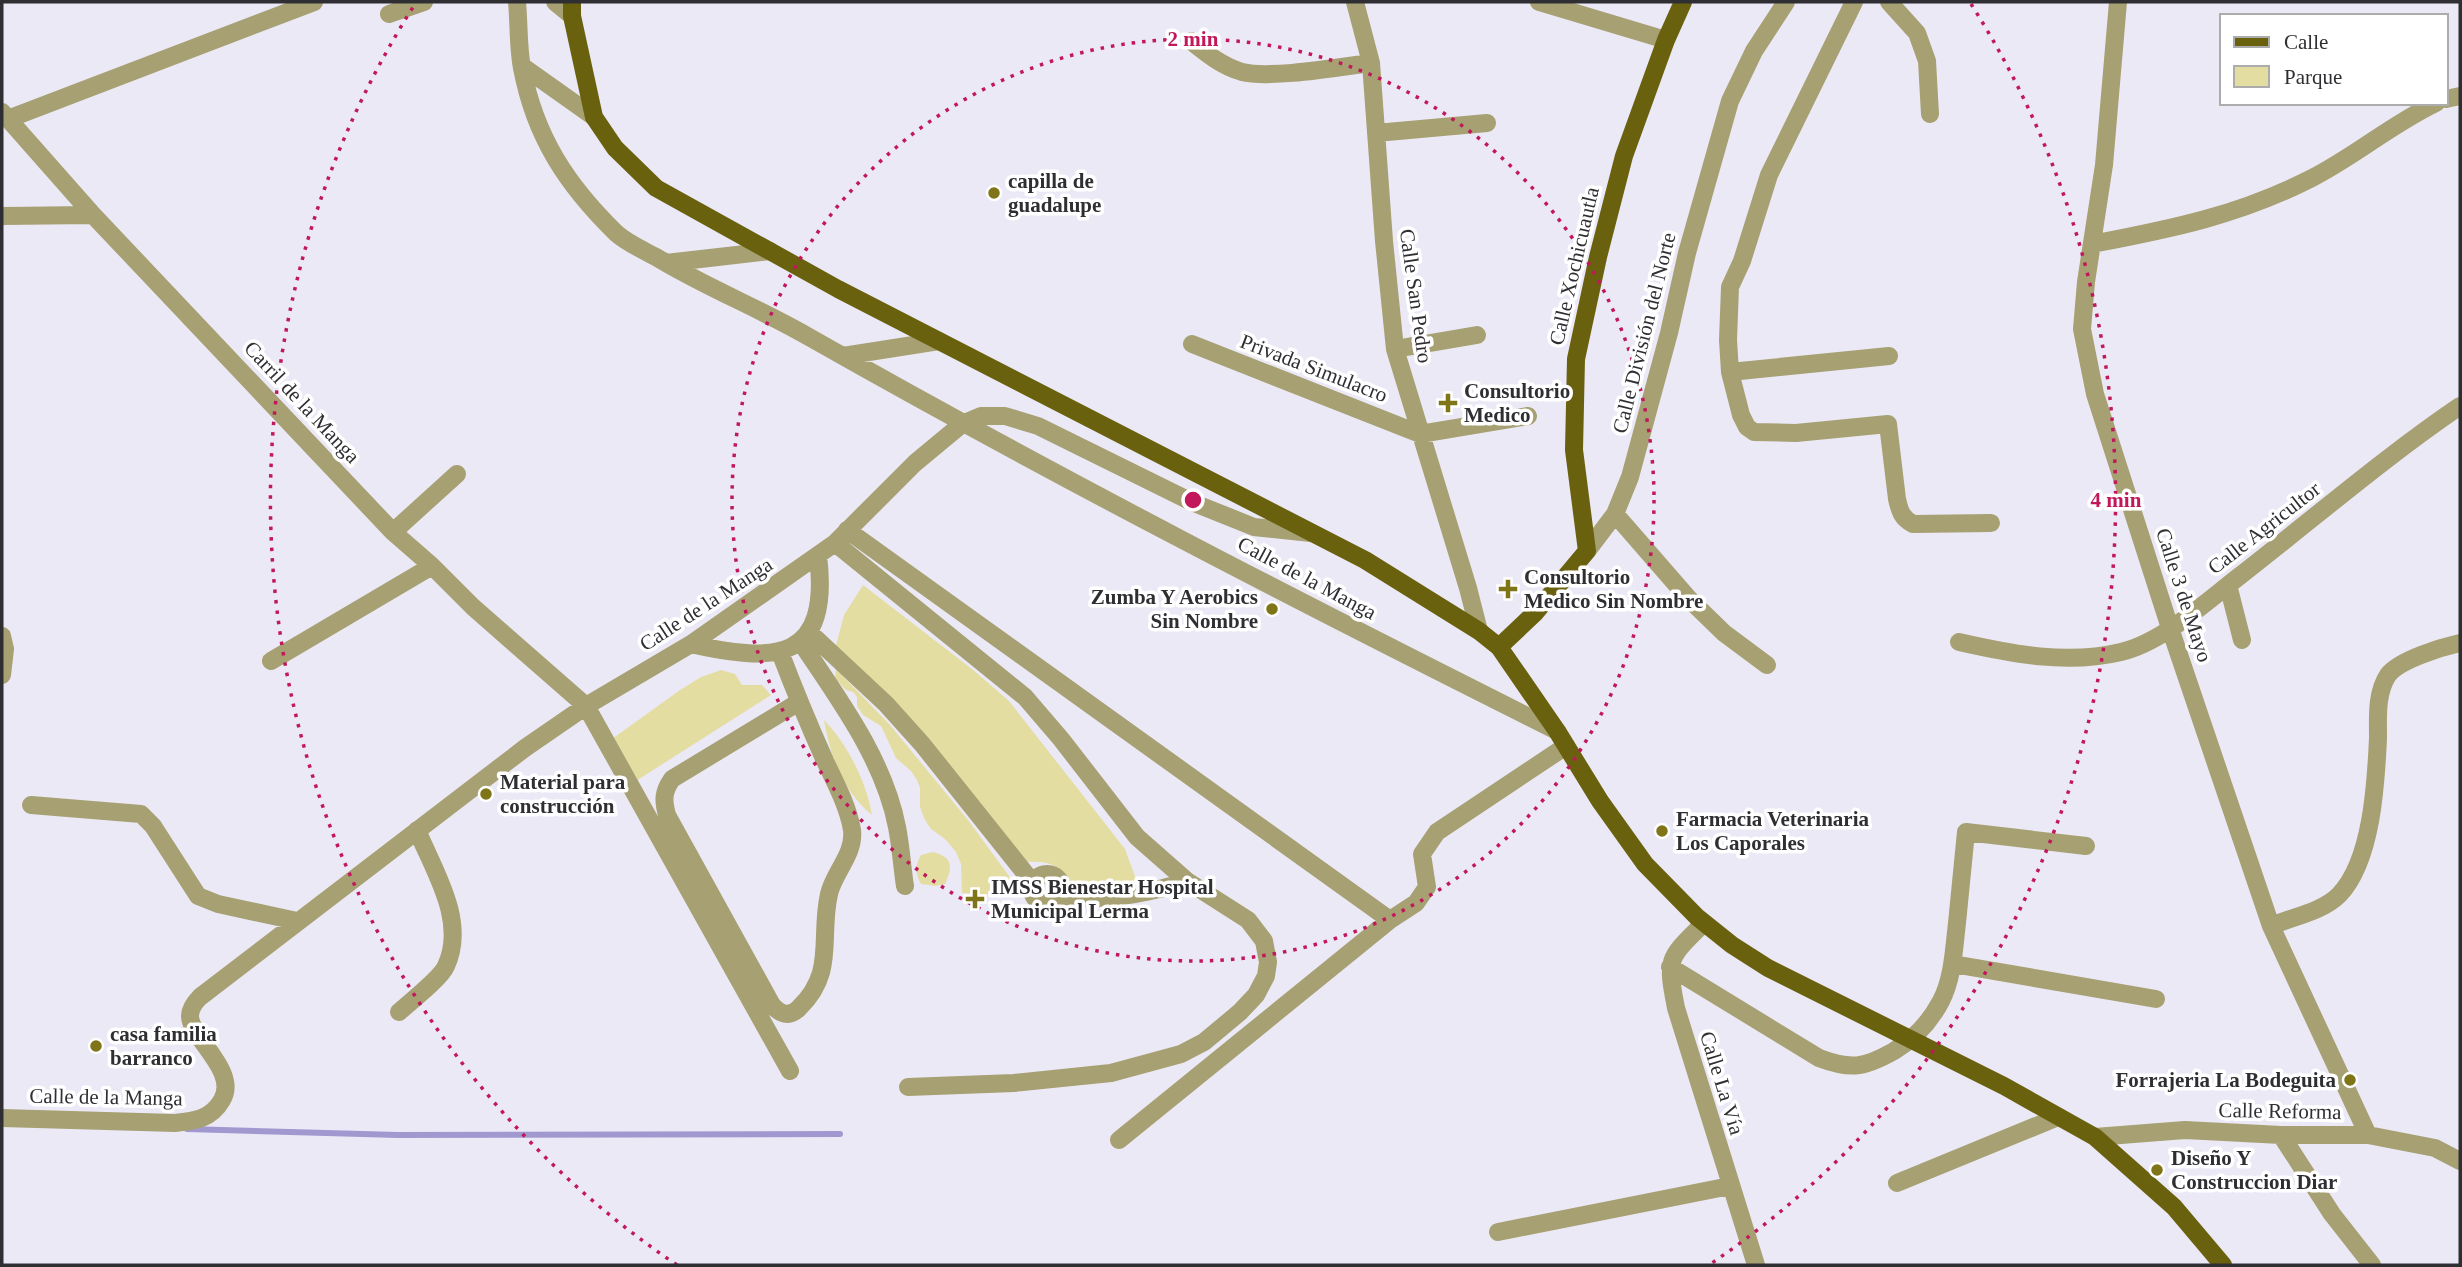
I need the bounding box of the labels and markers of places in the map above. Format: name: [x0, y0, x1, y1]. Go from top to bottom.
place label: capilla de guadalupe: [1008, 169, 1101, 217]
marker: capilla de guadalupe: [986, 185, 1002, 201]
place label: Consultorio Medico: [1464, 379, 1570, 427]
marker: Consultorio Medico: [1438, 393, 1458, 413]
centre of rings: [1181, 488, 1205, 512]
place label: Consultorio Medico Sin Nombre: [1524, 565, 1703, 613]
marker: Consultorio Medico Sin Nombre: [1498, 579, 1518, 599]
place label: Zumba Y Aerobics Sin Nombre: [1091, 585, 1258, 633]
marker: Zumba Y Aerobics Sin Nombre: [1264, 601, 1280, 617]
place label: Material para construcción: [500, 770, 626, 818]
marker: Material para construcción: [478, 786, 494, 802]
place label: Farmacia Veterinaria Los Caporales: [1676, 807, 1870, 855]
marker: Farmacia Veterinaria Los Caporales: [1654, 823, 1670, 839]
place label: IMSS Bienestar Hospital Municipal Lerma: [991, 875, 1214, 923]
marker: IMSS Bienestar Hospital Municipal Lerma: [965, 889, 985, 909]
place label: casa familia barranco: [110, 1022, 217, 1070]
marker: casa familia barranco: [88, 1038, 104, 1054]
place label: Forrajeria La Bodeguita: [2116, 1068, 2336, 1092]
marker: Forrajeria La Bodeguita: [2342, 1072, 2358, 1088]
place label: Diseño Y Construccion Diar: [2171, 1146, 2337, 1194]
marker: Diseño Y Construccion Diar: [2149, 1162, 2165, 1178]

